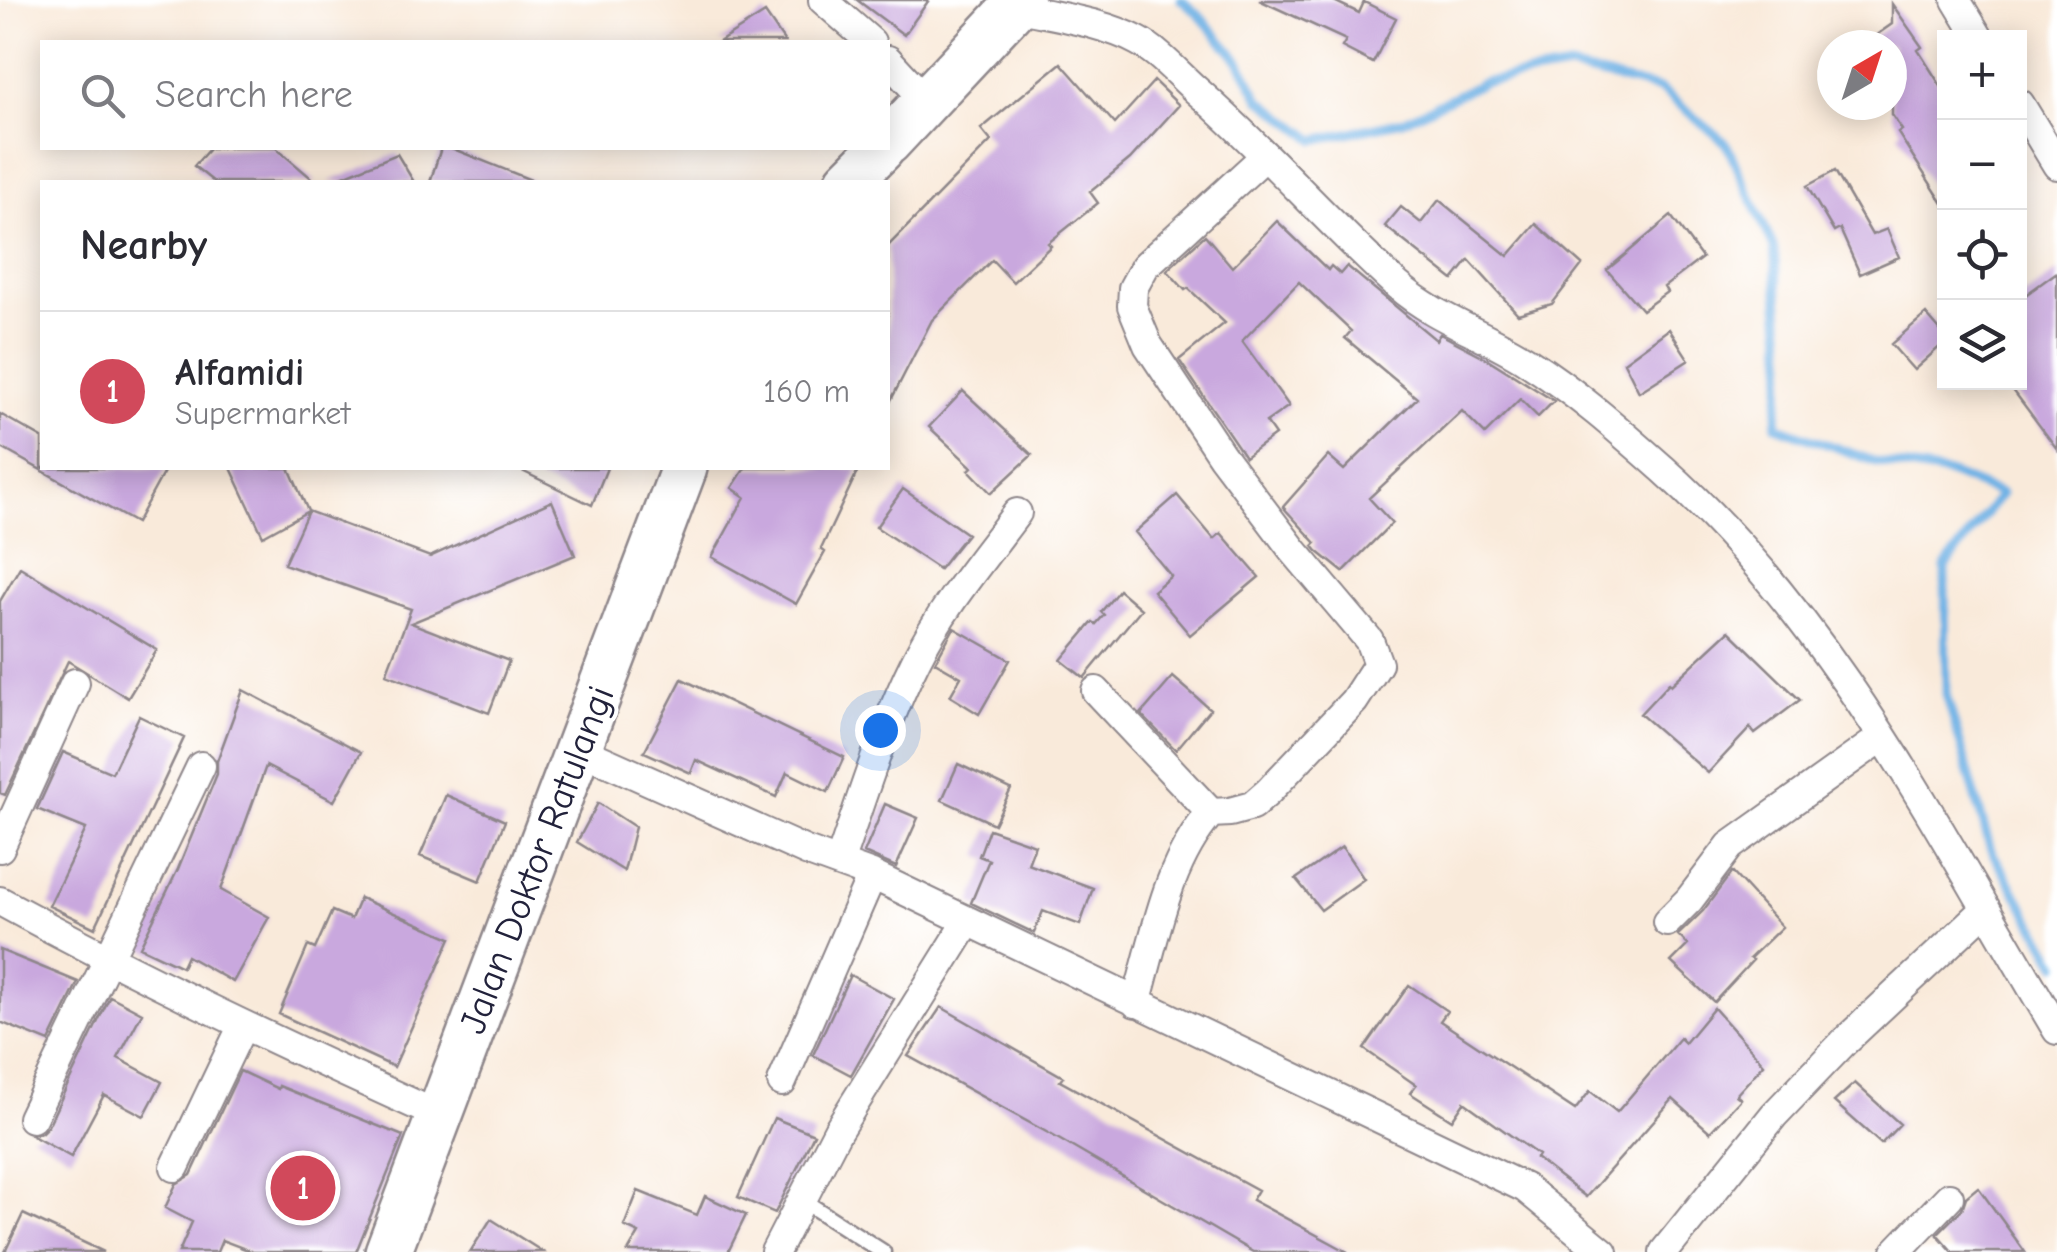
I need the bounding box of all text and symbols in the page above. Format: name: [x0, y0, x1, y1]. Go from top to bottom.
north arrow: [1817, 30, 1907, 120]
map controls: [1937, 30, 2027, 390]
button: +: [1937, 30, 2027, 120]
search box: [40, 40, 890, 150]
icon: search: [75, 68, 130, 123]
text: Search here: [155, 73, 353, 117]
button: −: [1937, 120, 2027, 210]
button: locate: [1937, 210, 2027, 300]
text: Nearby: [80, 221, 207, 270]
button: layers: [1937, 300, 2027, 390]
text: Alfamidi: [175, 351, 304, 395]
text: 1: [106, 373, 119, 410]
text: 160 m: [763, 373, 850, 410]
text: Supermarket: [175, 395, 350, 432]
street label: Jalan Doktor Ratulangi: [450, 680, 624, 1040]
your location: [855, 705, 906, 756]
pin: 1: [270, 1150, 336, 1226]

